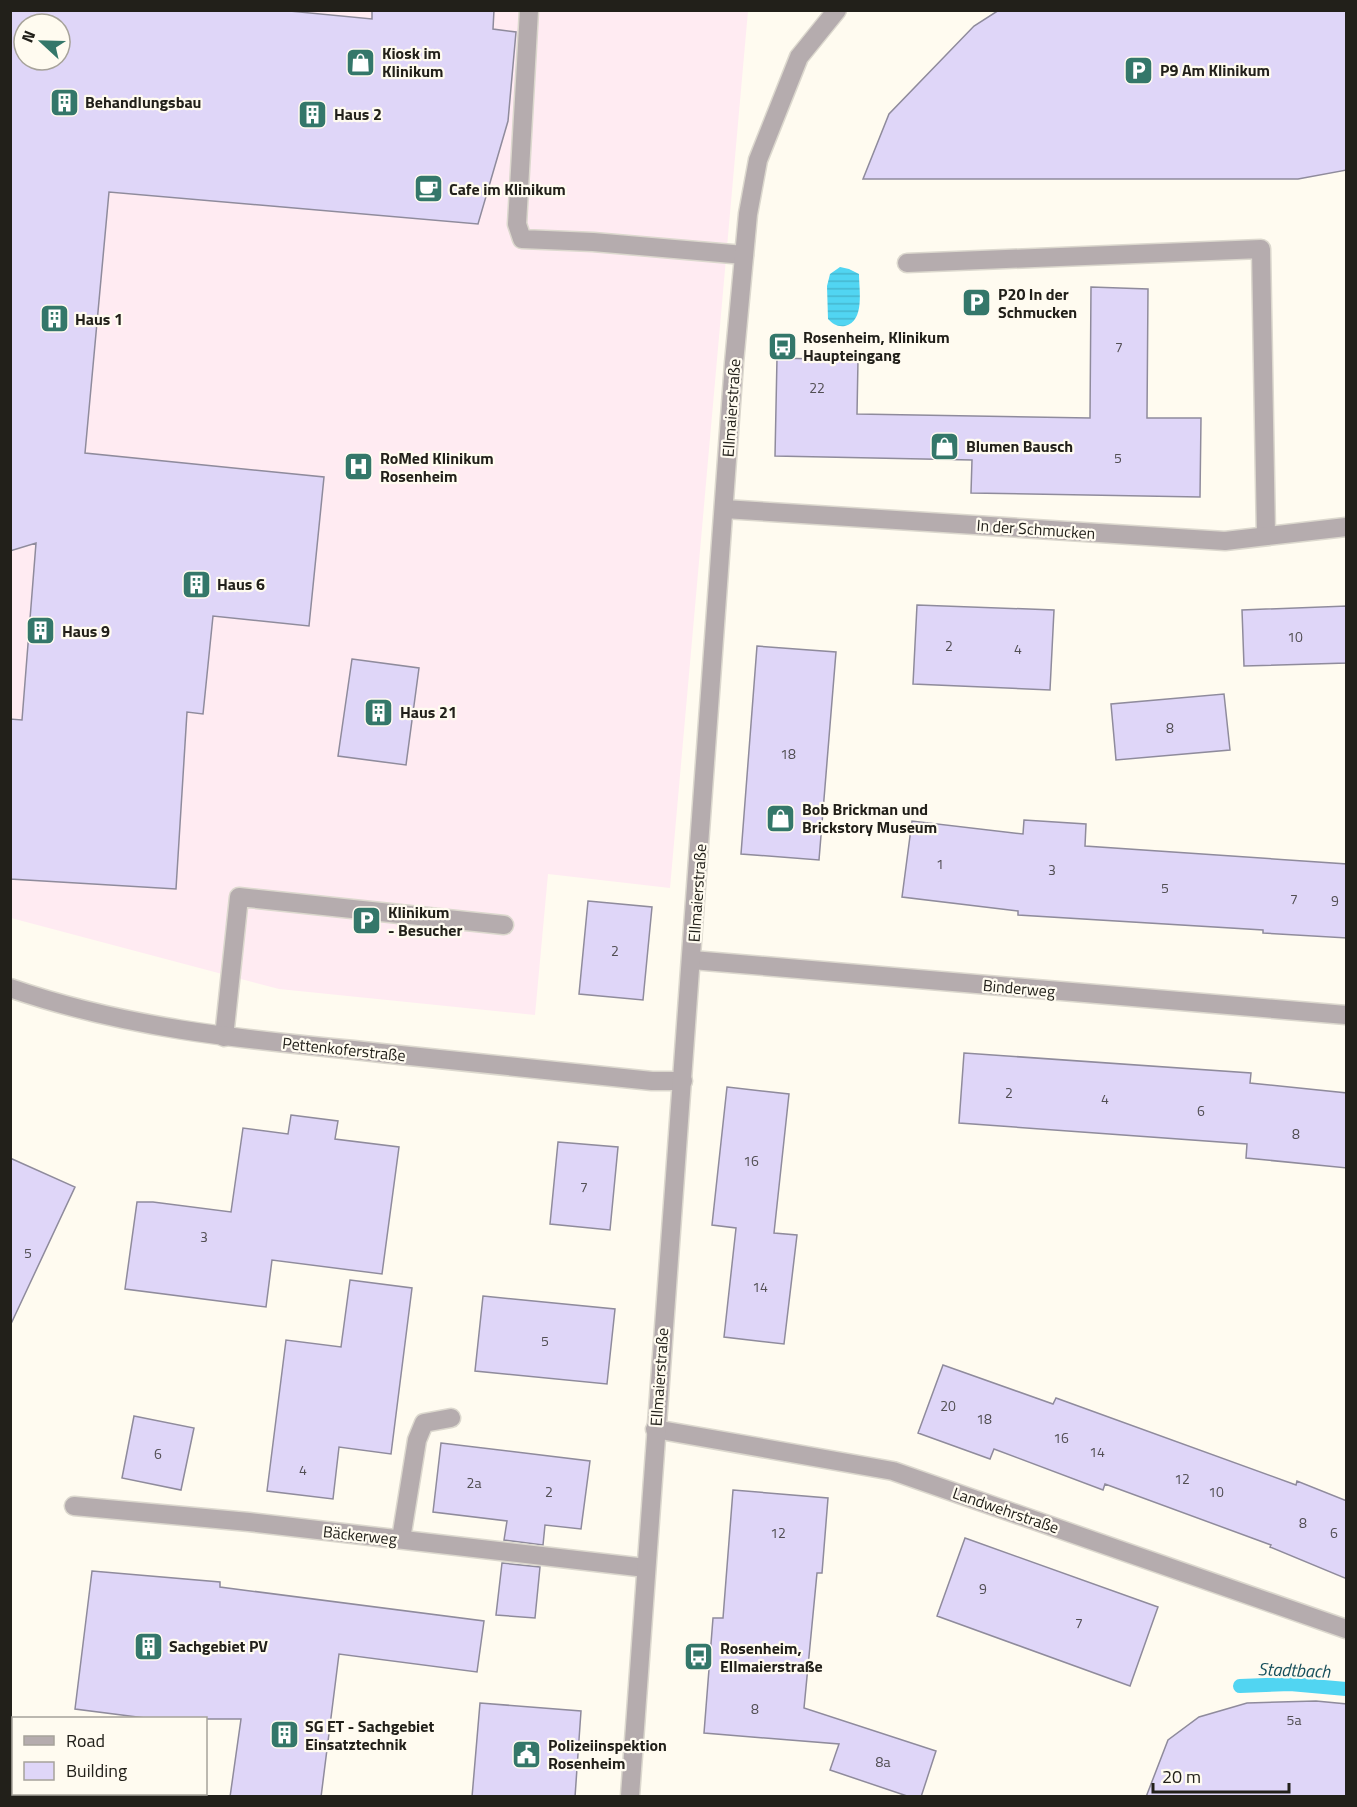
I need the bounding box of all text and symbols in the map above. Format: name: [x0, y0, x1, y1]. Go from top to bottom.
north arrow: [12, 12, 72, 72]
text: N: [15, 27, 41, 46]
place label: Kiosk im Klinikum: [382, 41, 443, 83]
shop icon: Kiosk im Klinikum: [345, 46, 377, 78]
parking icon: P9 Am Klinikum: [1123, 54, 1155, 86]
place label: P9 Am Klinikum: [1160, 58, 1270, 82]
building icon: Behandlungsbau: [48, 86, 80, 118]
place label: Behandlungsbau: [85, 90, 201, 114]
building icon: Haus 2: [297, 98, 329, 130]
place label: Haus 2: [334, 102, 382, 126]
cafe icon: Cafe im Klinikum: [412, 173, 444, 205]
place label: Cafe im Klinikum: [449, 177, 566, 201]
place label: P20 In der Schmucken: [998, 282, 1077, 324]
parking icon: P20 In der Schmucken: [961, 287, 993, 319]
building icon: Haus 1: [38, 303, 70, 335]
place label: Haus 1: [75, 307, 123, 331]
place label: Rosenheim, Klinikum Haupteingang: [803, 325, 950, 367]
bus stop icon: Rosenheim, Klinikum Haupteingang: [766, 330, 798, 362]
house number: 7: [1115, 336, 1123, 357]
street label: Ellmaierstraße: [716, 358, 746, 458]
house number: 22: [809, 377, 825, 398]
shop icon: Blumen Bausch: [929, 430, 961, 462]
place label: Blumen Bausch: [966, 434, 1073, 458]
place label: RoMed Klinikum Rosenheim: [380, 446, 494, 488]
house number: 5: [1114, 447, 1122, 468]
hospital icon: RoMed Klinikum Rosenheim: [343, 451, 375, 483]
street label: In der Schmucken: [976, 513, 1096, 545]
building icon: Haus 6: [180, 568, 212, 600]
place label: Haus 6: [217, 572, 265, 596]
building icon: Haus 9: [25, 615, 57, 647]
place label: Haus 9: [62, 619, 110, 643]
house number: 10: [1287, 626, 1303, 647]
house number: 2: [945, 635, 953, 656]
house number: 4: [1014, 638, 1022, 659]
building icon: Haus 21: [363, 696, 395, 728]
place label: Haus 21: [400, 700, 457, 724]
house number: 8: [1166, 717, 1174, 738]
house number: 18: [780, 743, 796, 764]
place label: Bob Brickman und Brickstory Museum: [802, 797, 937, 839]
shop icon: Bob Brickman und Brickstory Museum: [765, 802, 797, 834]
street label: Ellmaierstraße: [682, 843, 712, 943]
house number: 1: [936, 853, 944, 874]
house number: 3: [1048, 859, 1056, 880]
house number: 5: [1161, 877, 1169, 898]
house number: 7: [1290, 888, 1298, 909]
house number: 9: [1331, 890, 1339, 911]
place label: Klinikum - Besucher: [388, 900, 462, 942]
parking icon: Klinikum - Besucher: [351, 905, 383, 937]
house number: 2: [611, 940, 619, 961]
street label: Binderweg: [982, 973, 1056, 1003]
street label: Pettenkoferstraße: [281, 1031, 407, 1067]
house number: 2: [1005, 1082, 1013, 1103]
house number: 4: [1101, 1088, 1109, 1109]
house number: 6: [1197, 1100, 1205, 1121]
house number: 8: [1292, 1123, 1300, 1144]
house number: 16: [743, 1150, 759, 1171]
house number: 7: [580, 1176, 588, 1197]
house number: 3: [200, 1226, 208, 1247]
house number: 5: [24, 1242, 32, 1263]
house number: 14: [752, 1276, 768, 1297]
street label: Ellmaierstraße: [644, 1327, 674, 1427]
house number: 5: [541, 1330, 549, 1351]
house number: 20: [940, 1395, 956, 1416]
house number: 18: [976, 1408, 992, 1429]
house number: 16: [1053, 1427, 1069, 1448]
house number: 14: [1089, 1441, 1105, 1462]
house number: 6: [154, 1443, 162, 1464]
house number: 4: [299, 1459, 307, 1480]
house number: 12: [1174, 1468, 1190, 1489]
house number: 2a: [467, 1472, 481, 1493]
house number: 2: [545, 1481, 553, 1502]
street label: Landwehrstraße: [950, 1481, 1062, 1539]
house number: 10: [1208, 1481, 1224, 1502]
house number: 8: [1299, 1512, 1307, 1533]
street label: Bäckerweg: [322, 1519, 398, 1551]
house number: 12: [770, 1522, 786, 1543]
house number: 6: [1330, 1522, 1338, 1543]
house number: 9: [979, 1578, 987, 1599]
house number: 7: [1075, 1612, 1083, 1633]
building icon: Sachgebiet PV: [132, 1630, 164, 1662]
place label: Sachgebiet PV: [169, 1634, 268, 1658]
place label: Rosenheim, Ellmaierstraße: [720, 1636, 823, 1678]
bus stop icon: Rosenheim, Ellmaierstraße: [683, 1641, 715, 1673]
water label: Stadtbach: [1257, 1655, 1332, 1685]
house number: 8: [751, 1698, 759, 1719]
house number: 5a: [1287, 1709, 1301, 1730]
place label: SG ET - Sachgebiet Einsatztechnik: [305, 1714, 434, 1756]
legend: [12, 1717, 207, 1795]
building icon: SG ET - Sachgebiet Einsatztechnik: [268, 1719, 300, 1751]
text: Road: [66, 1727, 105, 1754]
place label: Polizeiinspektion Rosenheim: [548, 1733, 667, 1775]
public building icon: Polizeiinspektion Rosenheim: [511, 1738, 543, 1770]
house number: 8a: [876, 1751, 890, 1772]
scale bar: [1153, 1756, 1290, 1794]
text: Building: [66, 1757, 127, 1784]
text: 20 m: [1162, 1763, 1201, 1790]

